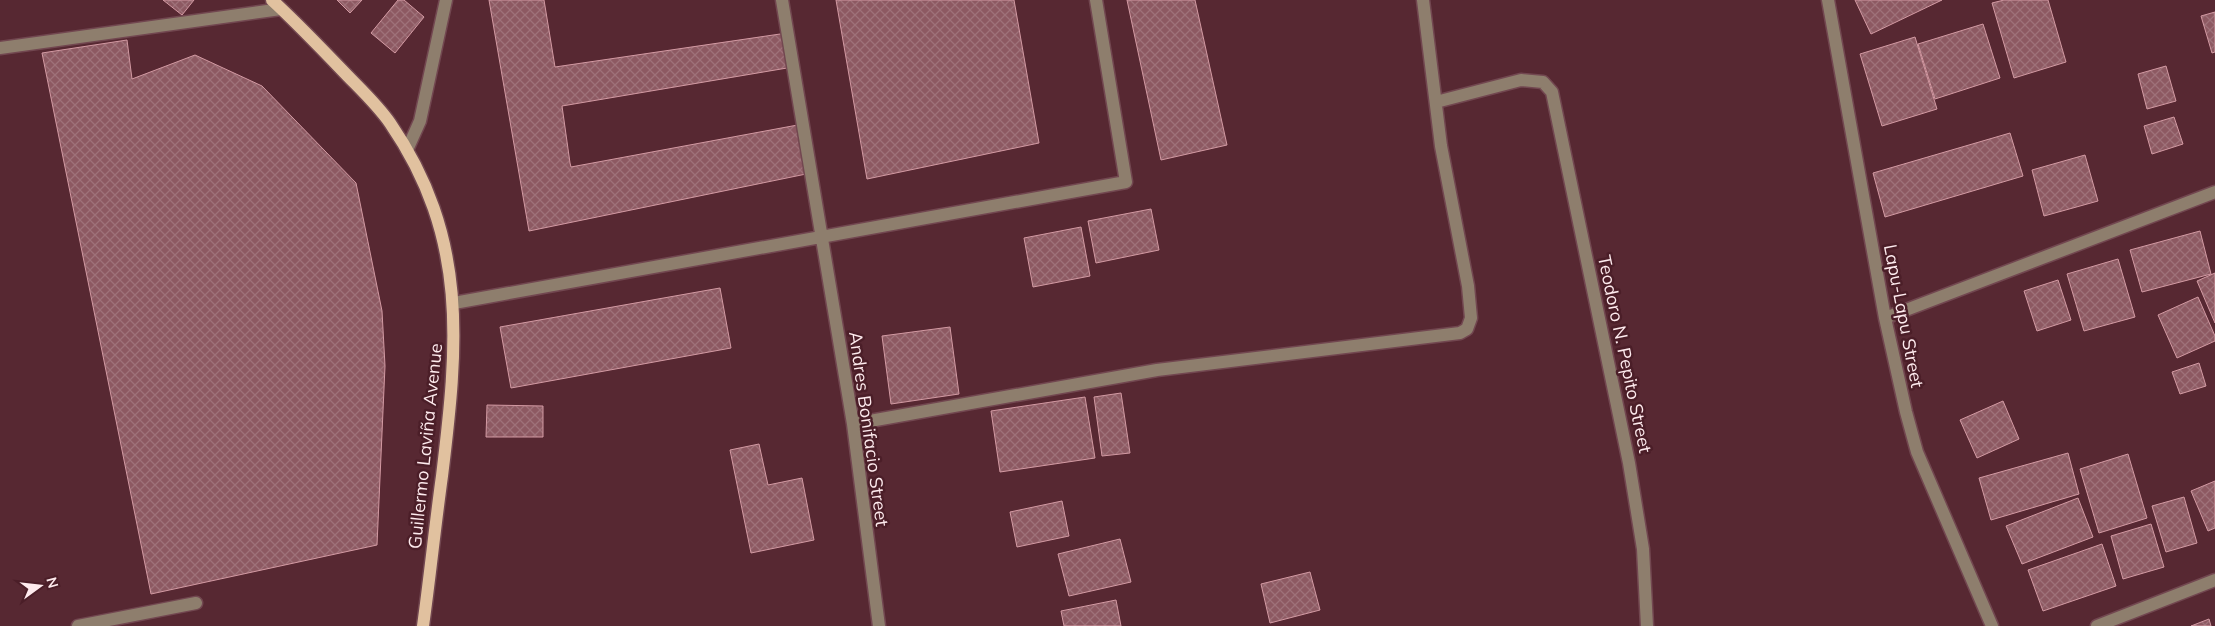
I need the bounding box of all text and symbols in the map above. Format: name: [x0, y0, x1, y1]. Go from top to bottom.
street label: Lapu-Lapu Street: [1879, 242, 1929, 390]
street label: Teodoro N. Pepito Street: [1593, 253, 1657, 455]
street label: Andres Bonifacio Street: [844, 330, 894, 528]
street label: Guillermo Laviña Avenue: [403, 342, 447, 550]
north arrow: [15, 561, 65, 611]
text: N: [42, 575, 63, 590]

